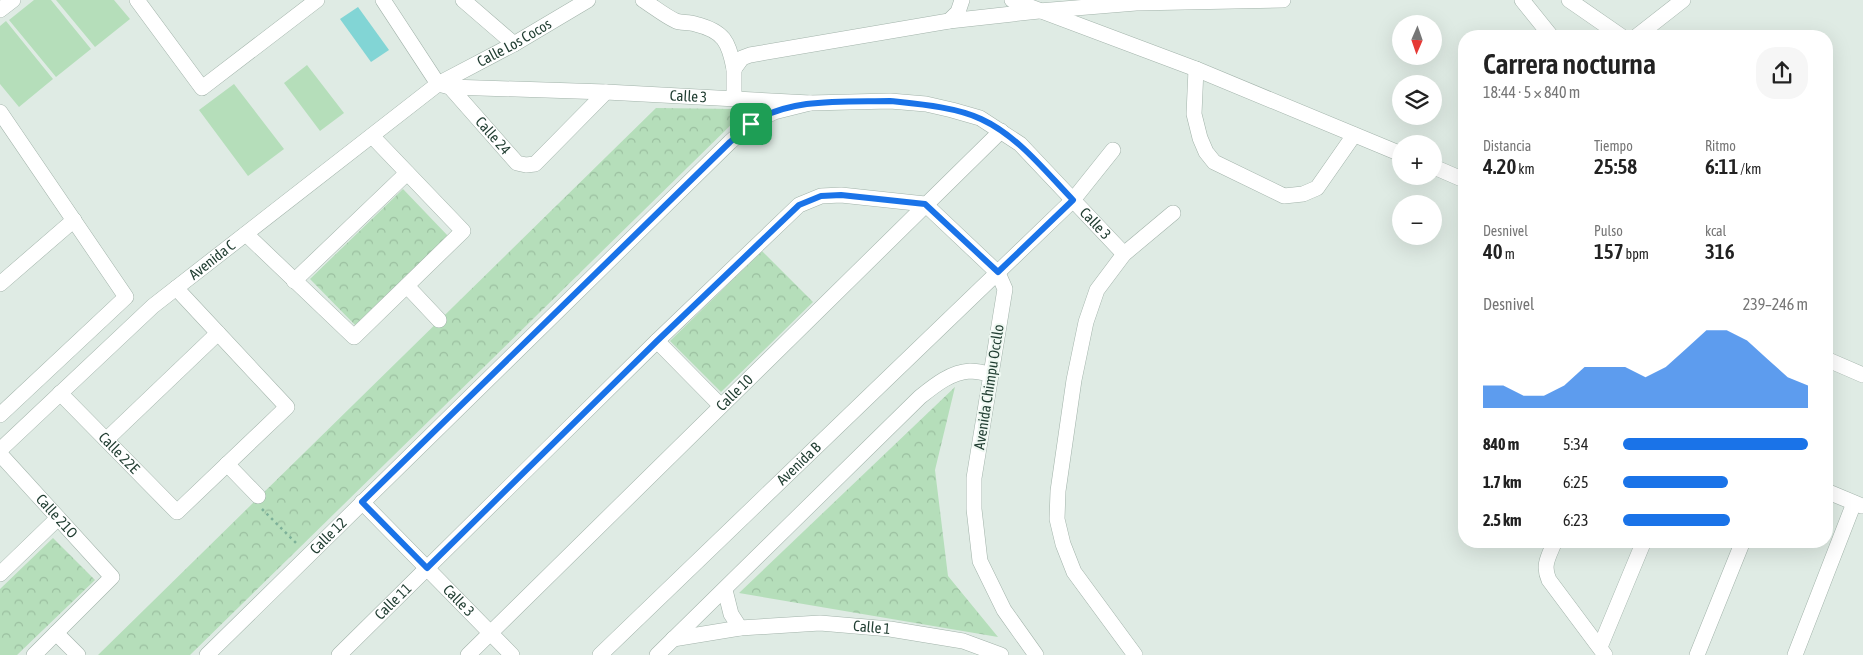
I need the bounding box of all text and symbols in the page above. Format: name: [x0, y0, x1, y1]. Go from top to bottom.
street label: Calle Los Cocos: [474, 15, 554, 70]
north arrow: [1392, 15, 1442, 65]
map controls: [1392, 15, 1442, 245]
button: share: [1756, 47, 1808, 99]
text: Carrera nocturna: [1483, 48, 1656, 80]
button: layers: [1392, 75, 1442, 125]
text: 18:44 · 5 × 840 m: [1483, 83, 1580, 101]
street label: Calle 3: [669, 86, 708, 105]
pin: [730, 103, 772, 145]
icon: arrive: [737, 110, 765, 138]
street label: Calle 24: [472, 113, 514, 158]
button: +: [1392, 135, 1442, 185]
text: Distancia: [1483, 138, 1531, 154]
text: Tiempo: [1594, 138, 1633, 154]
text: Ritmo: [1705, 138, 1736, 154]
text: 4.20: [1483, 154, 1516, 178]
text: 25:58: [1594, 154, 1637, 178]
text: 6:11: [1705, 154, 1738, 178]
text: km: [1516, 161, 1535, 177]
text: /km: [1738, 161, 1761, 177]
button: −: [1392, 195, 1442, 245]
street label: Calle 3: [1077, 204, 1115, 243]
text: Desnivel: [1483, 223, 1528, 239]
text: Pulso: [1594, 223, 1623, 239]
text: kcal: [1705, 223, 1726, 239]
street label: Avenida C: [185, 236, 238, 283]
text: 40: [1483, 239, 1503, 263]
text: 157: [1594, 239, 1624, 263]
text: 316: [1705, 239, 1735, 263]
text: m: [1503, 246, 1515, 262]
text: bpm: [1624, 246, 1649, 262]
text: Desnivel: [1483, 295, 1534, 313]
text: 239–246 m: [1743, 295, 1808, 313]
street label: Avenida Chimpu Occllo: [970, 323, 1007, 451]
street label: Calle 10: [713, 371, 756, 414]
street label: Calle 22E: [95, 428, 144, 477]
text: 840 m: [1483, 435, 1519, 453]
text: 5:34: [1563, 435, 1588, 453]
street label: Avenida B: [773, 438, 824, 488]
text: 1.7 km: [1483, 473, 1522, 491]
text: 6:25: [1563, 473, 1588, 491]
street label: Calle 21O: [33, 490, 81, 541]
text: 2.5 km: [1483, 511, 1522, 529]
text: 6:23: [1563, 511, 1588, 529]
street label: Calle 12: [306, 514, 350, 557]
street label: Calle 11: [371, 580, 415, 623]
street label: Calle 3: [440, 581, 478, 620]
street label: Calle 1: [852, 617, 891, 637]

